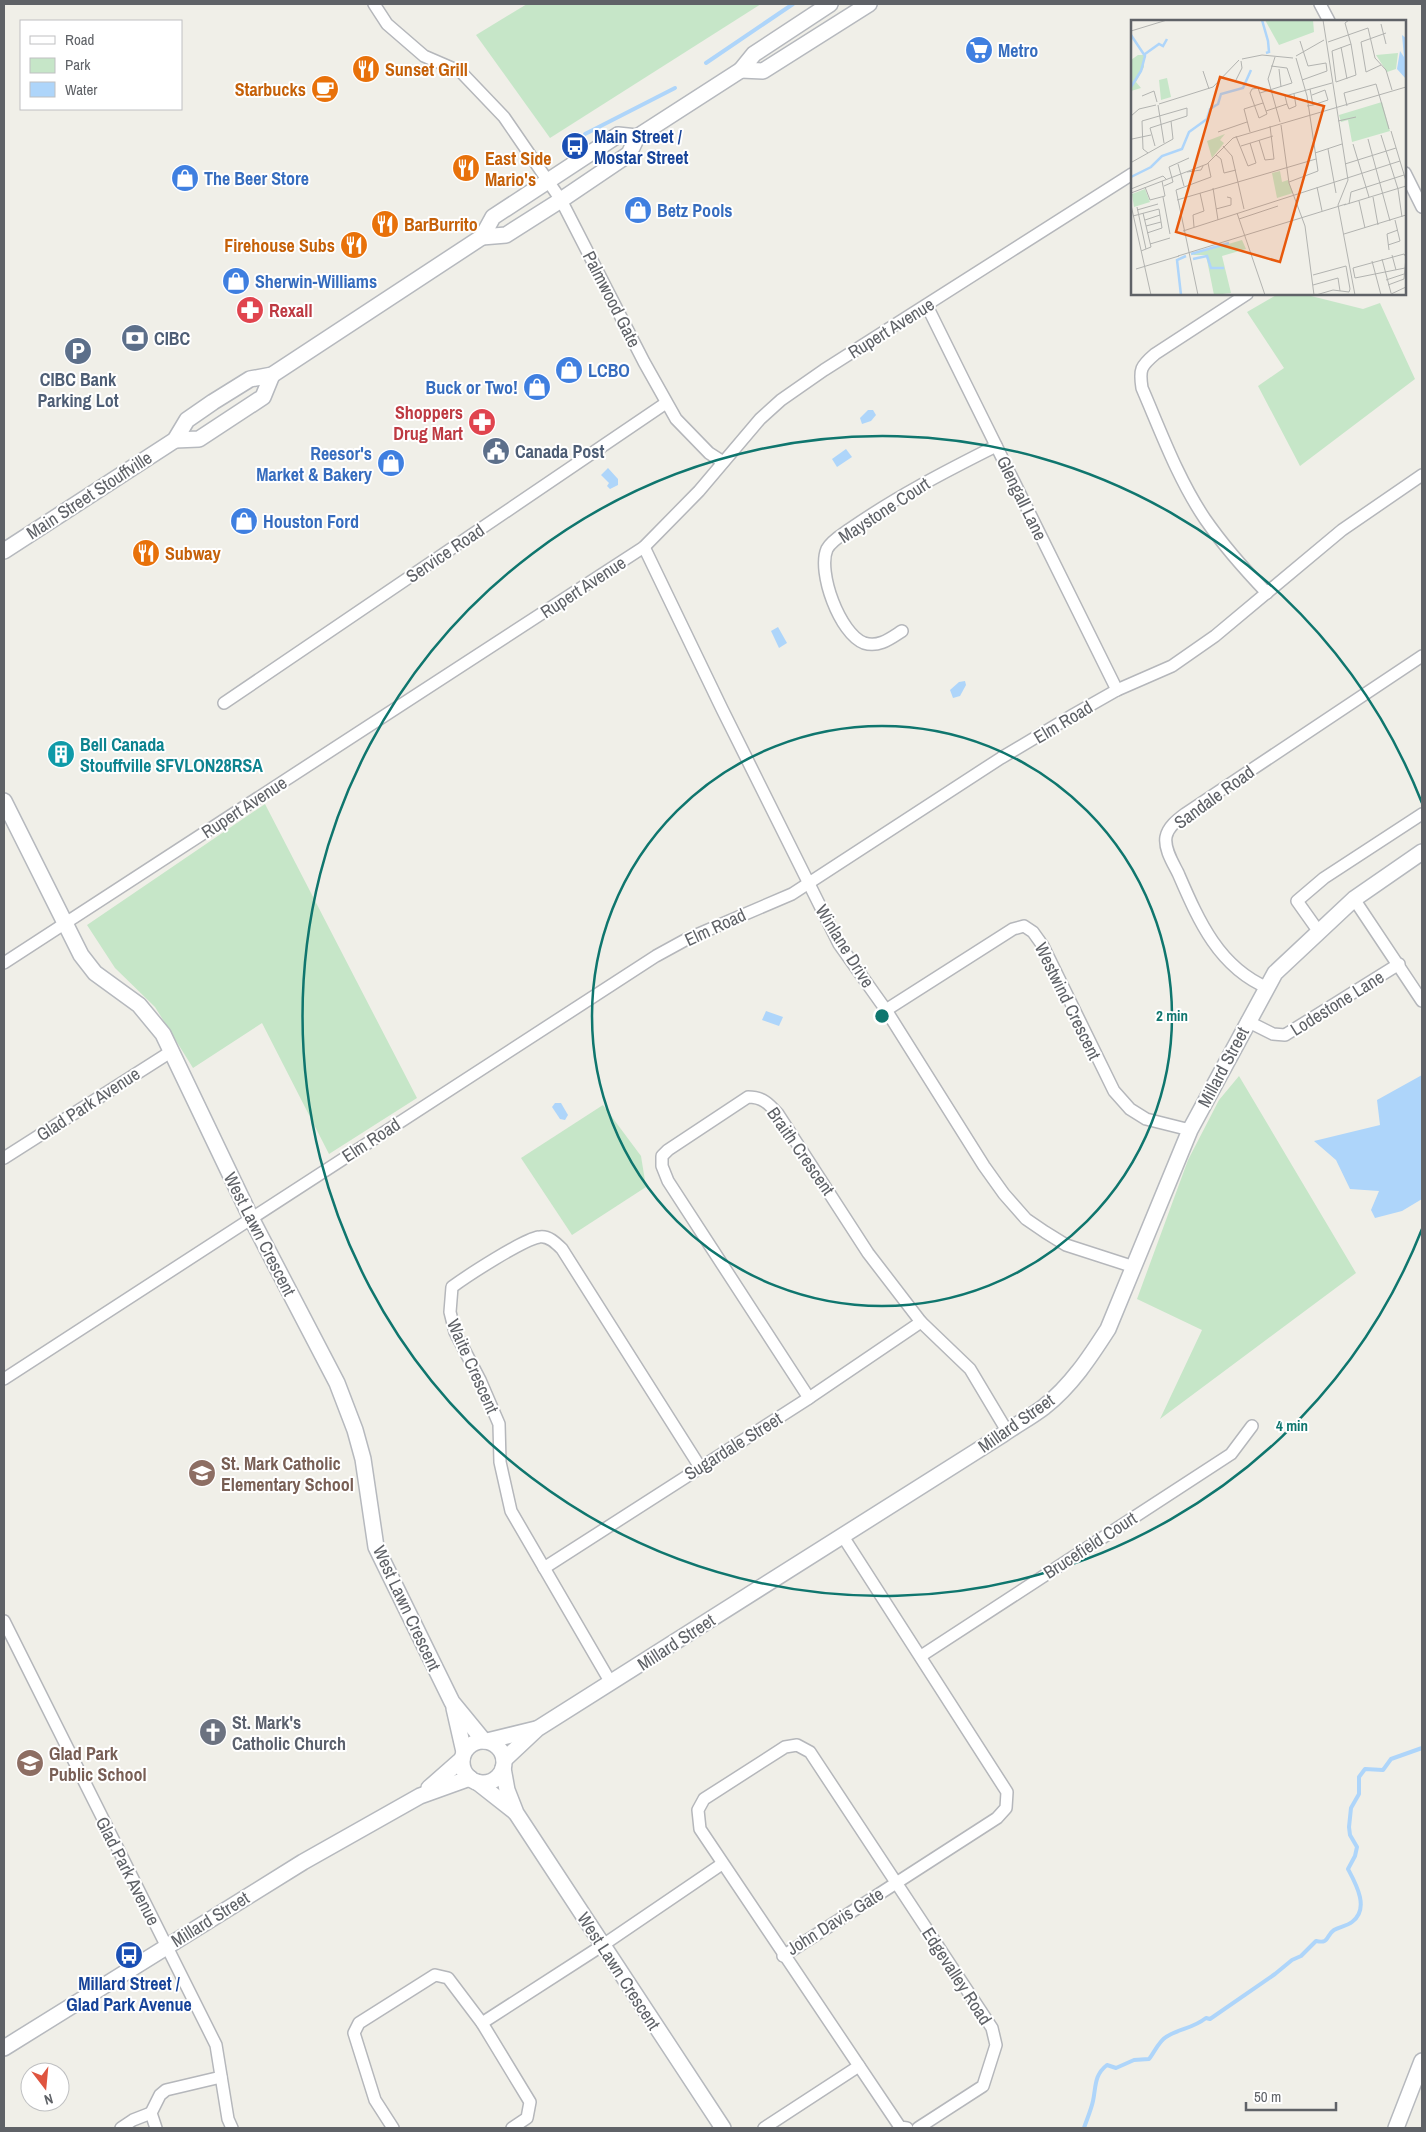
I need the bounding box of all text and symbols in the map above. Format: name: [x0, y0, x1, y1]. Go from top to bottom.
legend: [20, 20, 182, 110]
inset map: [1131, 20, 1406, 295]
text: Road: [65, 29, 94, 50]
supermarket icon: Metro: [964, 35, 994, 65]
place label: Metro: [998, 38, 1038, 63]
text: Park: [65, 54, 91, 75]
restaurant icon: Sunset Grill: [351, 54, 381, 84]
place label: Sunset Grill: [385, 57, 468, 82]
cafe icon: Starbucks: [310, 74, 340, 104]
place label: Starbucks: [235, 77, 306, 102]
text: Water: [65, 79, 97, 100]
place label: Main Street / Mostar Street: [594, 124, 688, 170]
bus stop icon: Main Street / Mostar Street: [560, 131, 590, 161]
place label: East Side Mario's: [485, 146, 551, 192]
restaurant icon: East Side Mario's: [451, 153, 481, 183]
shop icon: The Beer Store: [170, 163, 200, 193]
place label: The Beer Store: [204, 166, 309, 191]
shop icon: Betz Pools: [623, 195, 653, 225]
place label: Betz Pools: [657, 198, 732, 223]
restaurant icon: BarBurrito: [370, 209, 400, 239]
place label: BarBurrito: [404, 212, 478, 237]
restaurant icon: Firehouse Subs: [339, 230, 369, 260]
place label: Firehouse Subs: [224, 233, 335, 258]
street label: Palmwood Gate: [577, 247, 647, 351]
shop icon: Sherwin-Williams: [221, 266, 251, 296]
place label: Sherwin-Williams: [255, 269, 377, 294]
street label: Rupert Avenue: [843, 292, 939, 364]
pharmacy icon: Rexall: [235, 295, 265, 325]
place label: Rexall: [269, 298, 313, 323]
bank icon: CIBC: [120, 323, 150, 353]
place label: CIBC: [154, 326, 190, 351]
parking icon: CIBC Bank Parking Lot: [63, 336, 93, 366]
shop icon: LCBO: [554, 355, 584, 385]
place label: LCBO: [588, 358, 630, 383]
place label: CIBC Bank Parking Lot: [37, 367, 119, 413]
shop icon: Buck or Two!: [522, 372, 552, 402]
place label: Buck or Two!: [426, 375, 518, 400]
place label: Shoppers Drug Mart: [393, 400, 463, 446]
pharmacy icon: Shoppers Drug Mart: [467, 407, 497, 437]
public building icon: Canada Post: [481, 436, 511, 466]
place label: Canada Post: [515, 439, 604, 464]
place label: Reesor's Market & Bakery: [256, 441, 373, 487]
street label: Main Street Stouffville: [21, 445, 157, 545]
shop icon: Reesor's Market & Bakery: [376, 448, 406, 478]
street label: Glengall Lane: [991, 452, 1053, 544]
street label: Maystone Court: [834, 471, 934, 549]
shop icon: Houston Ford: [229, 506, 259, 536]
place label: Houston Ford: [263, 509, 359, 534]
street label: Service Road: [401, 518, 489, 588]
restaurant icon: Subway: [131, 538, 161, 568]
place label: Subway: [165, 541, 222, 566]
street label: Rupert Avenue: [535, 550, 631, 624]
street label: Elm Road: [1029, 695, 1097, 749]
place label: Bell Canada Stouffville SFVLON28RSA: [80, 732, 263, 778]
building icon: Bell Canada Stouffville SFVLON28RSA: [46, 739, 76, 769]
street label: Sandale Road: [1169, 759, 1259, 835]
street label: Rupert Avenue: [196, 770, 292, 844]
street label: Winlane Drive: [810, 900, 880, 992]
street label: Elm Road: [680, 902, 750, 952]
street label: Westwind Crescent: [1029, 938, 1107, 1064]
street label: Lodestone Lane: [1285, 964, 1389, 1042]
text: 2 min: [1156, 1005, 1188, 1026]
centre of rings: [873, 1007, 891, 1025]
street label: Millard Street: [1191, 1022, 1255, 1112]
street label: Glad Park Avenue: [31, 1061, 145, 1147]
street label: Braith Crescent: [761, 1102, 841, 1200]
street label: Elm Road: [337, 1112, 405, 1168]
street label: West Lawn Crescent: [218, 1168, 302, 1300]
street label: Waite Crescent: [441, 1315, 505, 1417]
street label: Millard Street: [973, 1388, 1059, 1458]
street label: Sugardale Street: [679, 1406, 787, 1486]
text: 4 min: [1276, 1415, 1308, 1436]
place label: St. Mark Catholic Elementary School: [221, 1451, 354, 1497]
school or university icon: St. Mark Catholic Elementary School: [187, 1458, 217, 1488]
street label: Brucefield Court: [1038, 1505, 1142, 1585]
street label: West Lawn Crescent: [367, 1541, 447, 1675]
street label: Millard Street: [632, 1608, 720, 1676]
place label: St. Mark's Catholic Church: [232, 1710, 346, 1756]
church icon: St. Mark's Catholic Church: [198, 1717, 228, 1747]
place label: Glad Park Public School: [49, 1741, 147, 1787]
school or university icon: Glad Park Public School: [15, 1748, 45, 1778]
street label: Glad Park Avenue: [90, 1812, 166, 1930]
street label: John Davis Gate: [782, 1881, 888, 1961]
street label: Millard Street: [166, 1885, 254, 1953]
street label: West Lawn Crescent: [572, 1907, 666, 2035]
street label: Edgevalley Road: [916, 1922, 998, 2030]
bus stop icon: Millard Street / Glad Park Avenue: [114, 1940, 144, 1970]
place label: Millard Street / Glad Park Avenue: [66, 1971, 192, 2017]
north arrow: [20, 2062, 70, 2112]
scale bar: [1246, 2080, 1336, 2112]
text: 50 m: [1254, 2086, 1281, 2107]
text: N: [42, 2090, 55, 2109]

